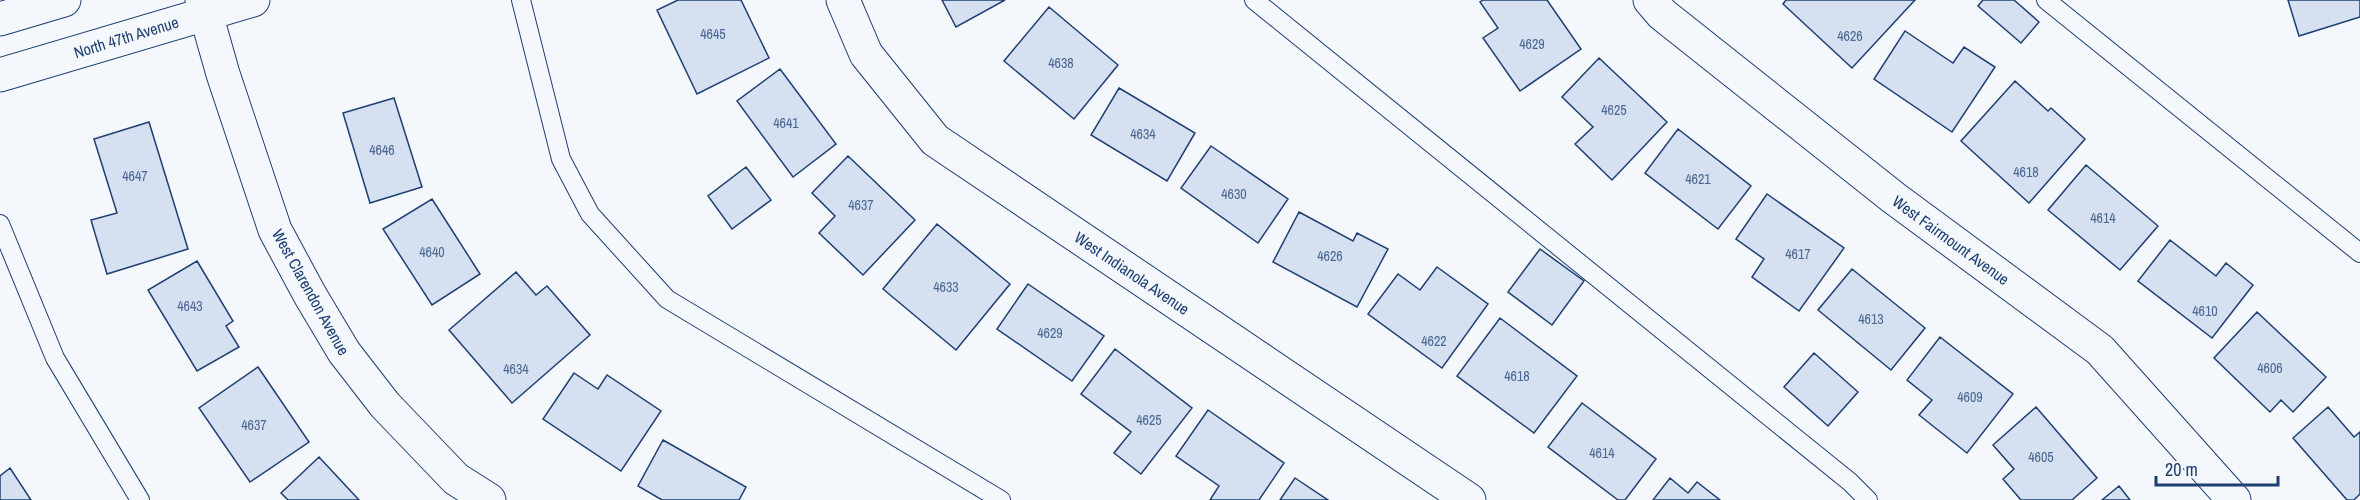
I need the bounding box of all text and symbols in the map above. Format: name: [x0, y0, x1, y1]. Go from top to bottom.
street label: North 47th Avenue: [71, 11, 181, 63]
house number: 4645: [700, 25, 726, 43]
house number: 4626: [1837, 27, 1863, 45]
house number: 4629: [1519, 35, 1545, 53]
house number: 4638: [1048, 54, 1074, 72]
house number: 4625: [1601, 101, 1627, 119]
house number: 4641: [773, 114, 799, 132]
house number: 4634: [1130, 125, 1156, 143]
house number: 4646: [369, 141, 395, 159]
house number: 4618: [2013, 163, 2039, 181]
house number: 4647: [122, 167, 148, 185]
house number: 4621: [1685, 170, 1711, 188]
house number: 4630: [1221, 185, 1247, 203]
street label: West Fairmount Avenue: [1888, 190, 2014, 290]
house number: 4637: [848, 196, 874, 214]
house number: 4614: [2090, 209, 2116, 227]
street label: West Clarendon Avenue: [267, 225, 355, 359]
street label: West Indianola Avenue: [1070, 226, 1194, 320]
house number: 4640: [419, 243, 445, 261]
house number: 4617: [1785, 245, 1811, 263]
house number: 4626: [1317, 247, 1343, 265]
house number: 4633: [933, 278, 959, 296]
house number: 4643: [177, 297, 203, 315]
house number: 4610: [2192, 302, 2218, 320]
house number: 4613: [1858, 310, 1884, 328]
house number: 4629: [1037, 324, 1063, 342]
house number: 4622: [1421, 332, 1447, 350]
house number: 4606: [2257, 359, 2283, 377]
house number: 4634: [503, 360, 529, 378]
house number: 4618: [1504, 367, 1530, 385]
house number: 4609: [1957, 388, 1983, 406]
house number: 4625: [1136, 411, 1162, 429]
house number: 4637: [241, 416, 267, 434]
house number: 4614: [1589, 444, 1615, 462]
house number: 4605: [2028, 448, 2054, 466]
scale bar: [2156, 449, 2278, 487]
text: 20 m: [2165, 457, 2198, 482]

